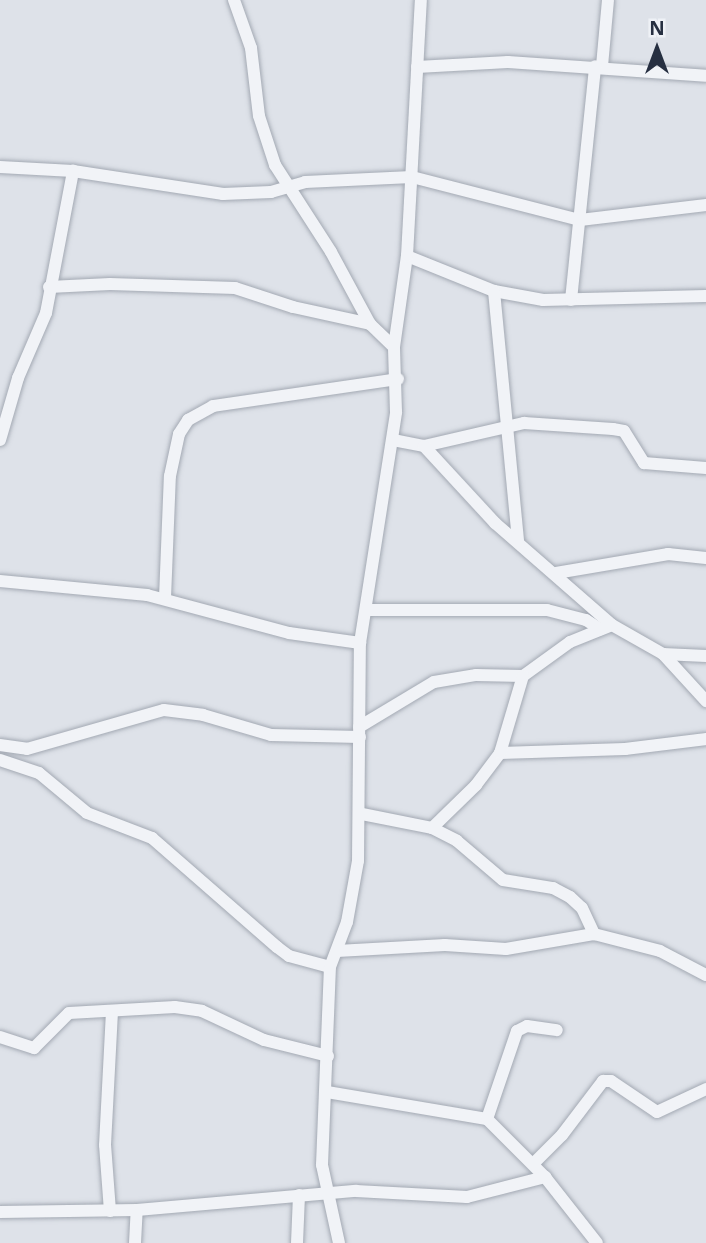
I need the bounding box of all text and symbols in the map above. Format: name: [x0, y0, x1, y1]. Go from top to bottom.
north arrow: [622, 14, 692, 84]
text: N: [649, 15, 665, 41]

